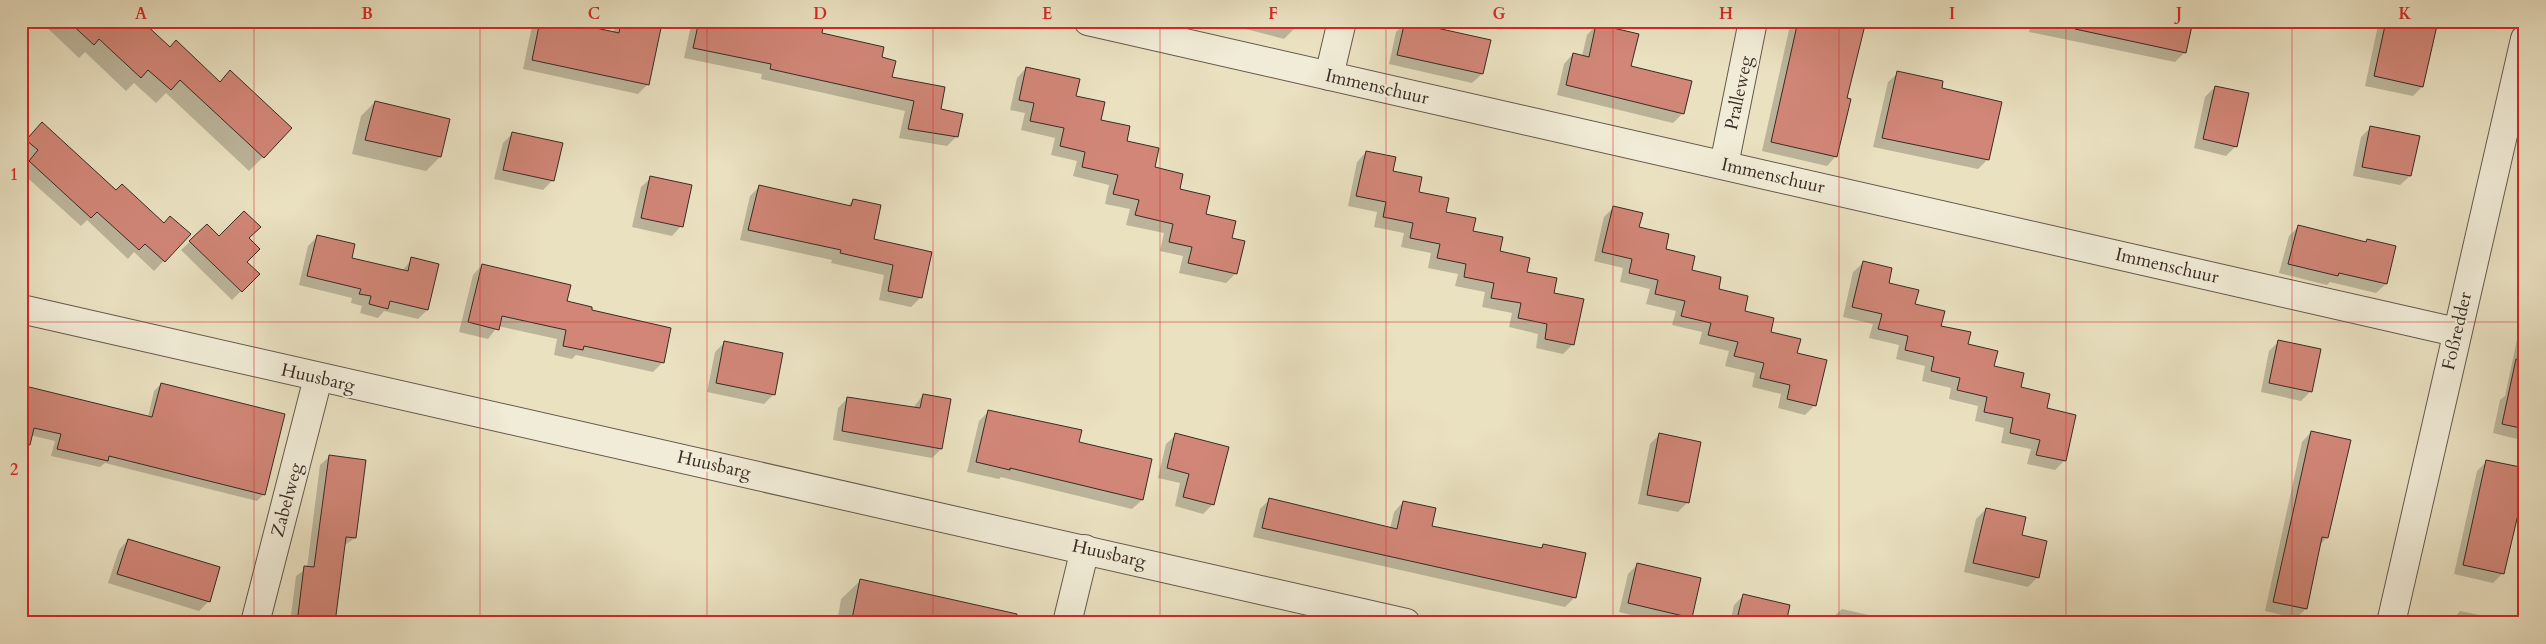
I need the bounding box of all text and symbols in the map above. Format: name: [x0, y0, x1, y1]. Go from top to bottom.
text: A: [135, 3, 147, 25]
text: B: [361, 3, 373, 25]
text: C: [588, 3, 600, 25]
text: D: [813, 3, 827, 25]
text: E: [1042, 3, 1052, 25]
text: F: [1268, 3, 1278, 25]
text: G: [1492, 3, 1506, 25]
text: H: [1719, 3, 1733, 25]
text: I: [1949, 3, 1955, 25]
text: J: [2174, 3, 2182, 25]
text: K: [2399, 3, 2412, 25]
street label: Pralleweg: [1719, 53, 1759, 132]
street label: Immenschuur: [1323, 63, 1432, 111]
street label: Immenschuur: [1719, 152, 1828, 200]
text: 1: [10, 164, 18, 186]
street label: Immenschuur: [2113, 242, 2222, 290]
street label: Foßredder: [2436, 289, 2478, 372]
street label: Huusbarg: [279, 357, 358, 399]
street label: Huusbarg: [675, 444, 754, 486]
text: 2: [10, 459, 18, 481]
street label: Zabelweg: [265, 459, 309, 540]
street label: Huusbarg: [1070, 533, 1149, 575]

